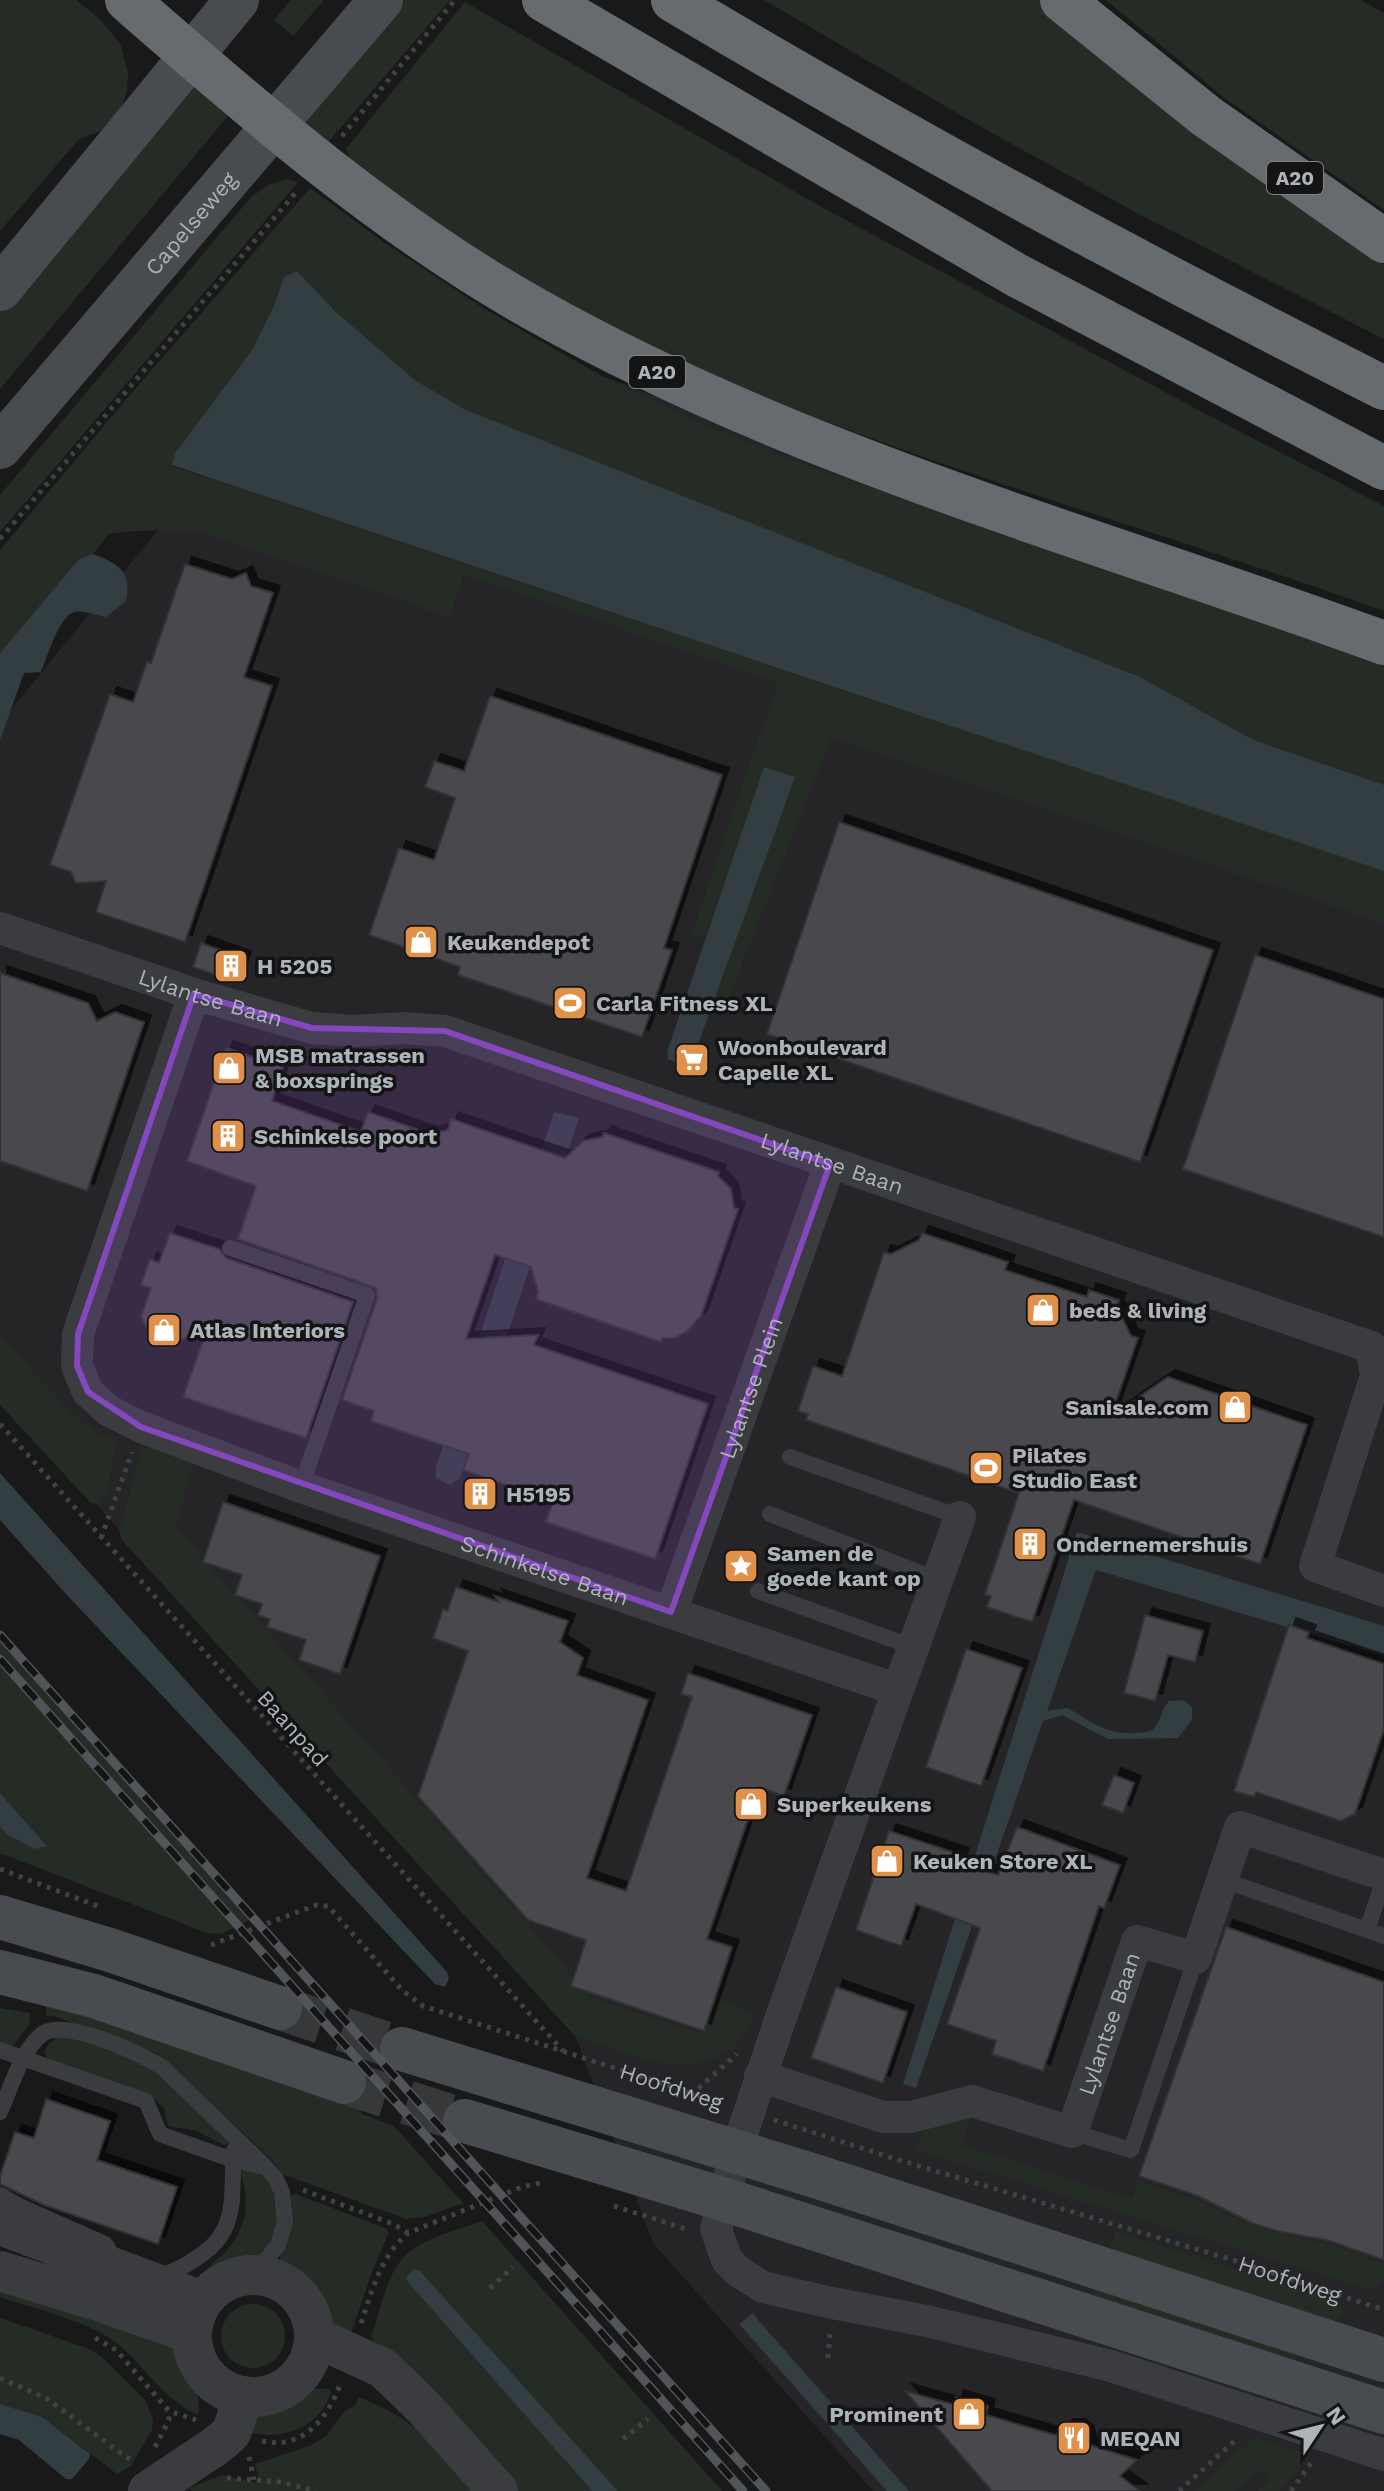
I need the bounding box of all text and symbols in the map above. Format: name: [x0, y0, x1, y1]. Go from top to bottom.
road number: A20: [1267, 162, 1323, 194]
street label: Capelseweg: [140, 167, 242, 280]
road number: A20: [629, 356, 685, 388]
shop icon: Keukendepot: [402, 923, 440, 961]
place label: Keukendepot: [447, 930, 591, 955]
building icon: H 5205: [212, 947, 250, 985]
place label: H 5205: [257, 954, 332, 979]
street label: Lylantse Baan: [135, 964, 285, 1032]
sports icon: Carla Fitness XL: [551, 984, 589, 1022]
place label: Carla Fitness XL: [596, 991, 773, 1016]
place label: Woonboulevard Capelle XL: [718, 1035, 887, 1085]
supermarket icon: Woonboulevard Capelle XL: [673, 1041, 711, 1079]
place label: MSB matrassen & boxsprings: [255, 1043, 425, 1093]
shop icon: MSB matrassen & boxsprings: [210, 1049, 248, 1087]
building icon: Schinkelse poort: [209, 1117, 247, 1155]
place label: Schinkelse poort: [254, 1124, 437, 1149]
street label: Lylantse Baan: [757, 1128, 907, 1199]
shop icon: beds & living: [1024, 1291, 1062, 1329]
place label: beds & living: [1069, 1298, 1207, 1323]
shop icon: Atlas Interiors: [145, 1311, 183, 1349]
street label: Lylantse Plein: [714, 1314, 788, 1462]
place label: Atlas Interiors: [190, 1318, 345, 1343]
shop icon: Sanisale.com: [1216, 1388, 1254, 1426]
place label: Sanisale.com: [1065, 1395, 1209, 1420]
place label: Pilates Studio East: [1012, 1443, 1137, 1493]
sports icon: Pilates Studio East: [967, 1449, 1005, 1487]
building icon: H5195: [461, 1475, 499, 1513]
place label: H5195: [506, 1482, 571, 1507]
building icon: Ondernemershuis: [1011, 1525, 1049, 1563]
street label: Schinkelse Baan: [457, 1530, 632, 1611]
place label: Ondernemershuis: [1056, 1532, 1248, 1557]
place label: Samen de goede kant op: [767, 1541, 921, 1591]
place icon: Samen de goede kant op: [722, 1547, 760, 1585]
street label: Baanpad: [252, 1685, 333, 1771]
shop icon: Superkeukens: [732, 1785, 770, 1823]
place label: Superkeukens: [777, 1792, 932, 1817]
shop icon: Keuken Store XL: [868, 1842, 906, 1880]
place label: Keuken Store XL: [913, 1849, 1093, 1874]
street label: Lylantse Baan: [1074, 1949, 1145, 2098]
street label: Hoofdweg: [617, 2059, 726, 2115]
street label: Hoofdweg: [1235, 2251, 1345, 2308]
north arrow: [1280, 2387, 1360, 2467]
shop icon: Prominent: [950, 2395, 988, 2433]
place label: Prominent: [829, 2402, 943, 2427]
text: N: [1321, 2402, 1351, 2430]
restaurant icon: MEQAN: [1055, 2419, 1093, 2457]
place label: MEQAN: [1100, 2426, 1181, 2451]

